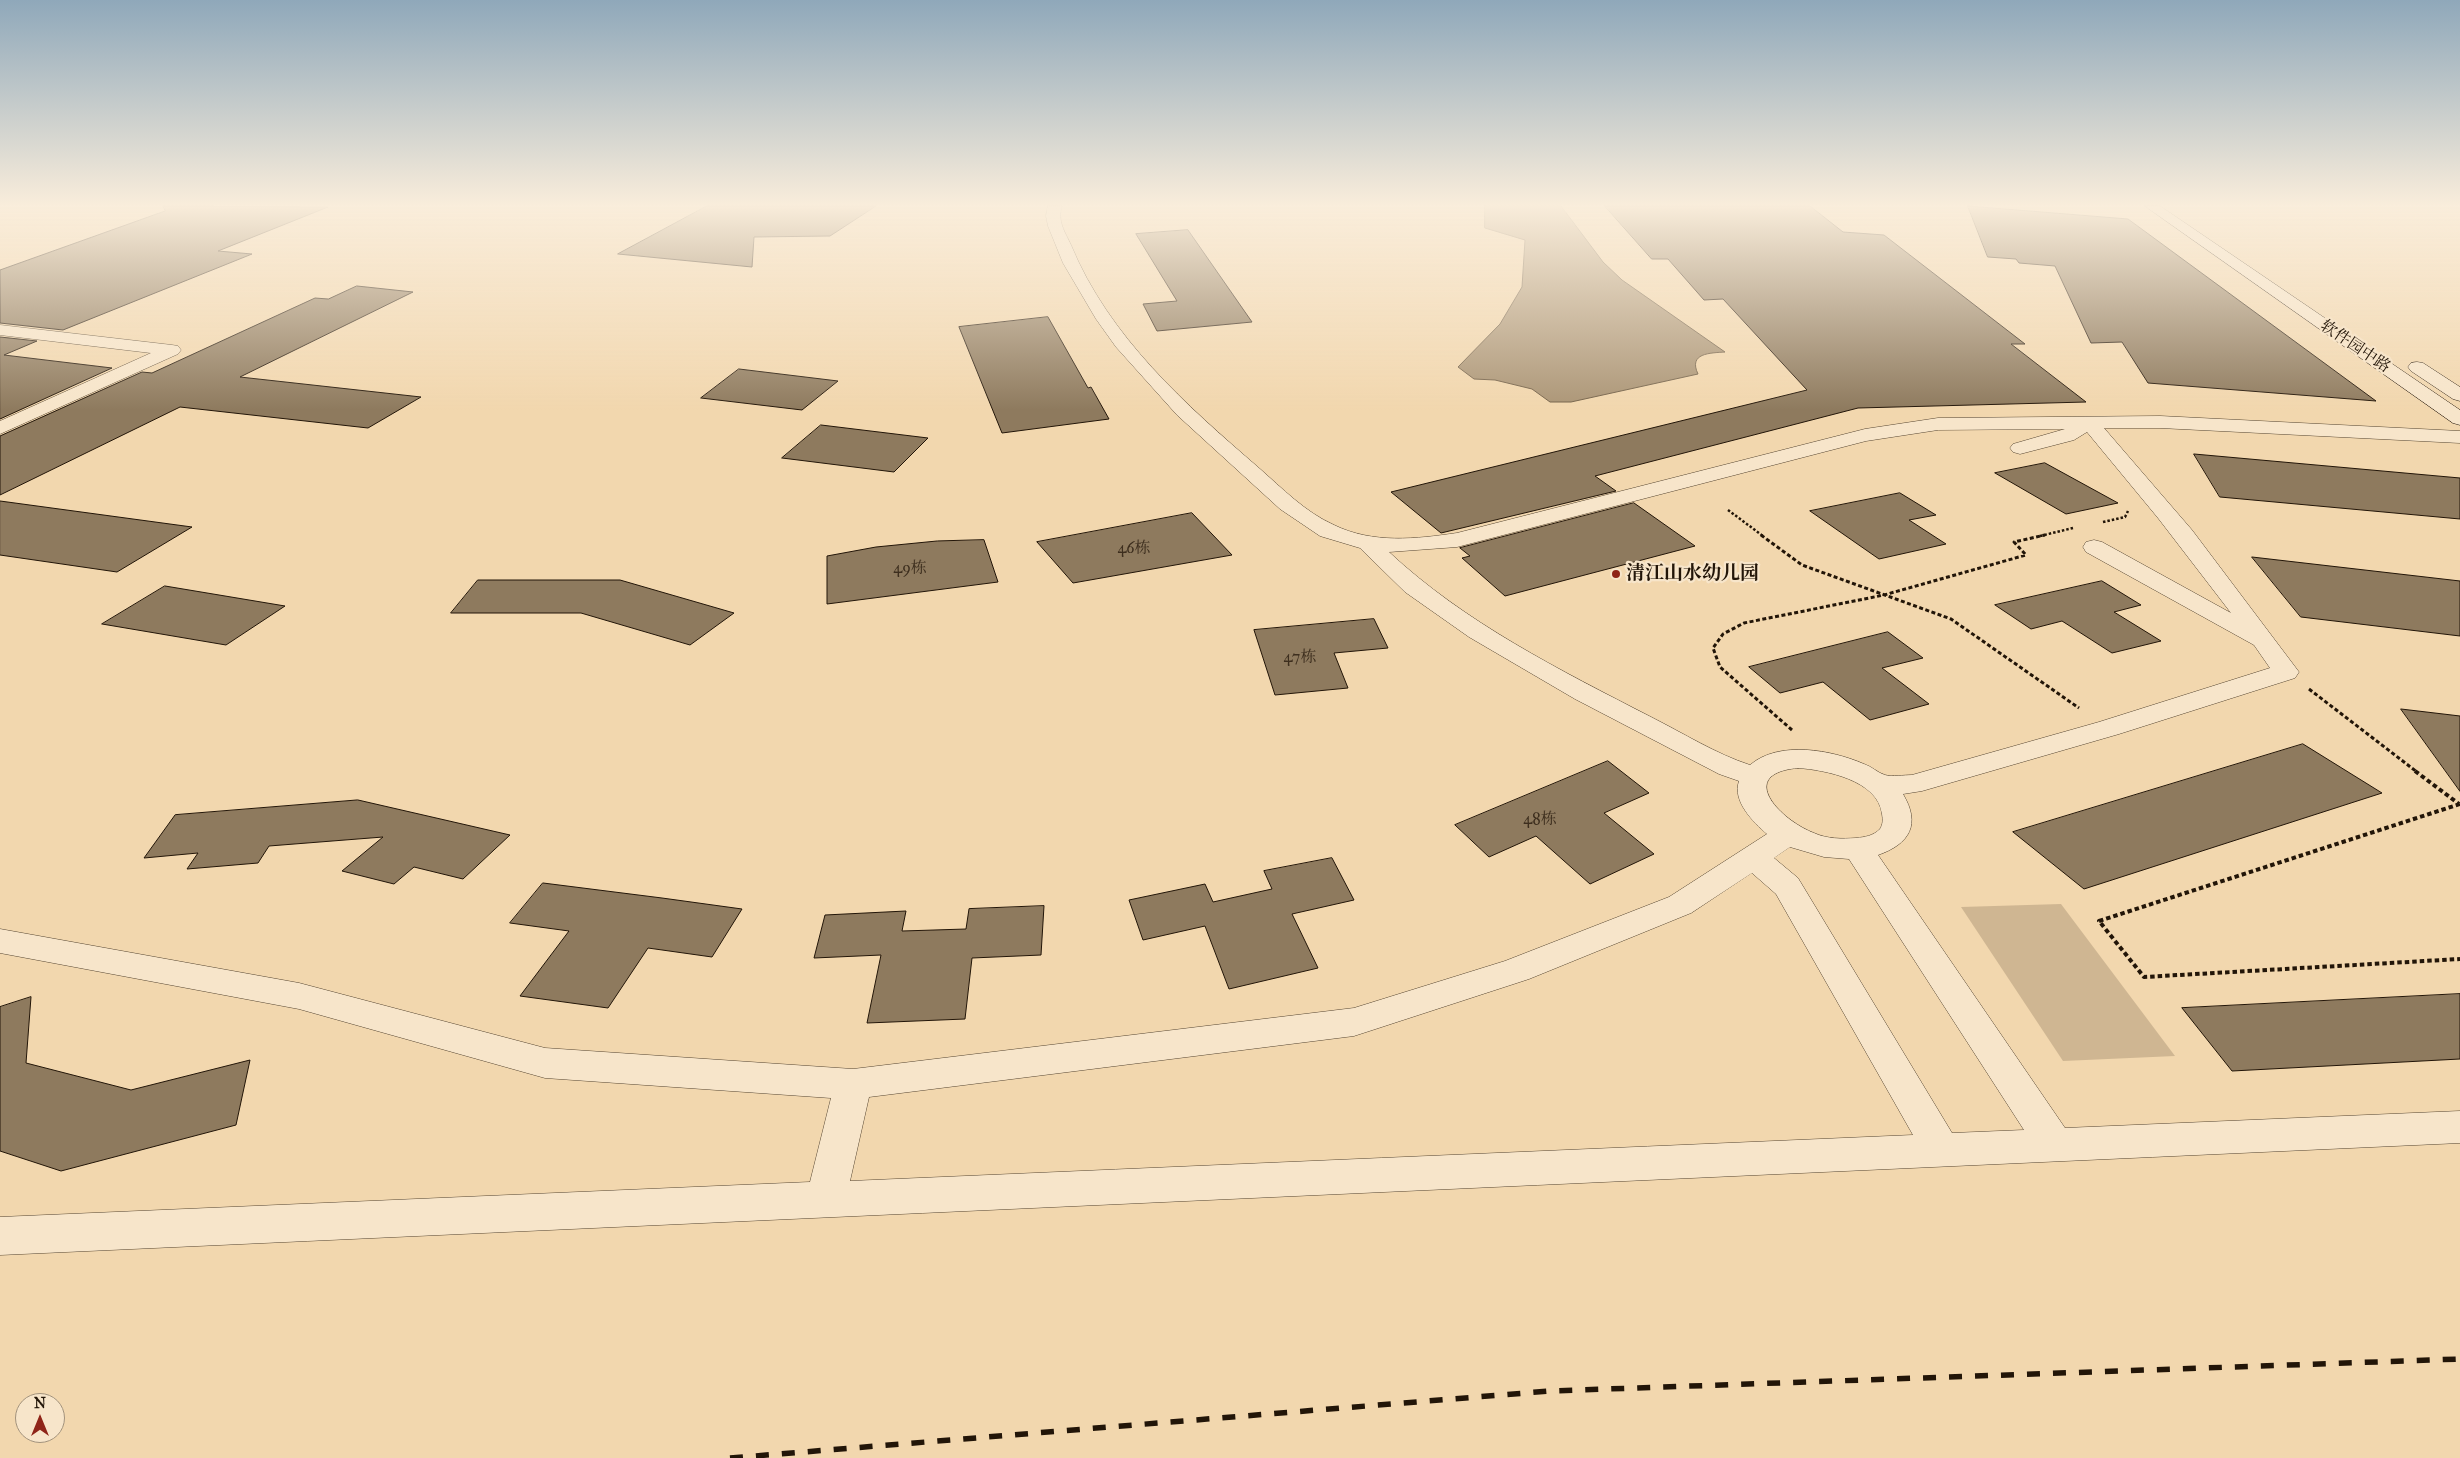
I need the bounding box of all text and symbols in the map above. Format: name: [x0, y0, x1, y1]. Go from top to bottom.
street label: 软件园中路: [2316, 317, 2394, 377]
house number: 46栋: [1117, 539, 1151, 559]
house number: 49栋: [893, 559, 927, 579]
place label: 清江山水幼儿园: [1626, 563, 1759, 585]
marker: 清江山水幼儿园: [1610, 568, 1622, 580]
house number: 47栋: [1284, 648, 1316, 668]
house number: 48栋: [1523, 810, 1557, 830]
north arrow: [15, 1393, 65, 1443]
text: N: [34, 1395, 46, 1412]

